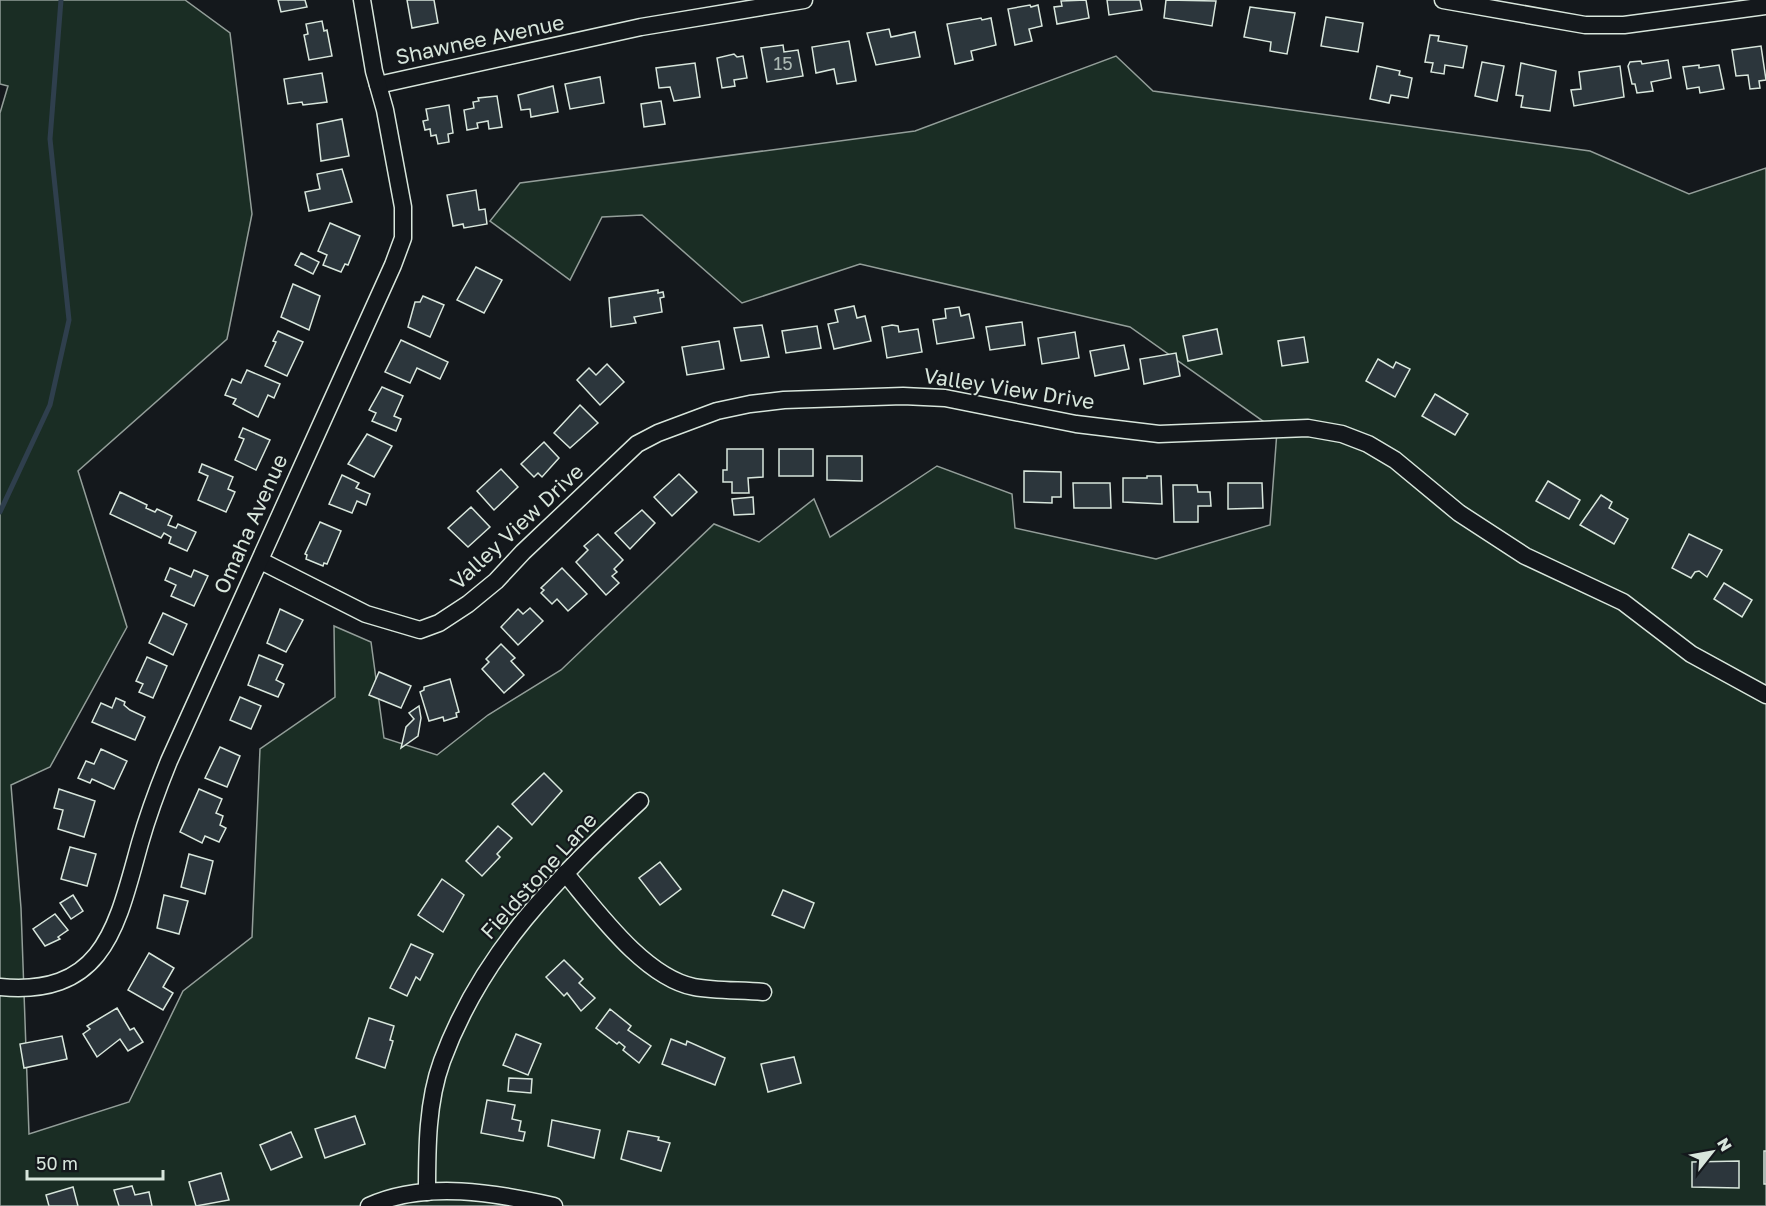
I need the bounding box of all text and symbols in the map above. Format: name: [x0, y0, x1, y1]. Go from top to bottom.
street label: Shawnee Avenue: [393, 8, 566, 70]
house number: 15: [773, 52, 793, 74]
street label: Valley View Drive: [922, 362, 1096, 414]
street label: Omaha Avenue: [208, 450, 292, 597]
street label: Valley View Drive: [444, 458, 588, 595]
street label: Fieldstone Lane: [475, 807, 602, 944]
north arrow: [1682, 1122, 1742, 1182]
text: N: [1713, 1134, 1737, 1155]
scale bar: [27, 1143, 164, 1181]
text: 50 m: [36, 1152, 78, 1174]

